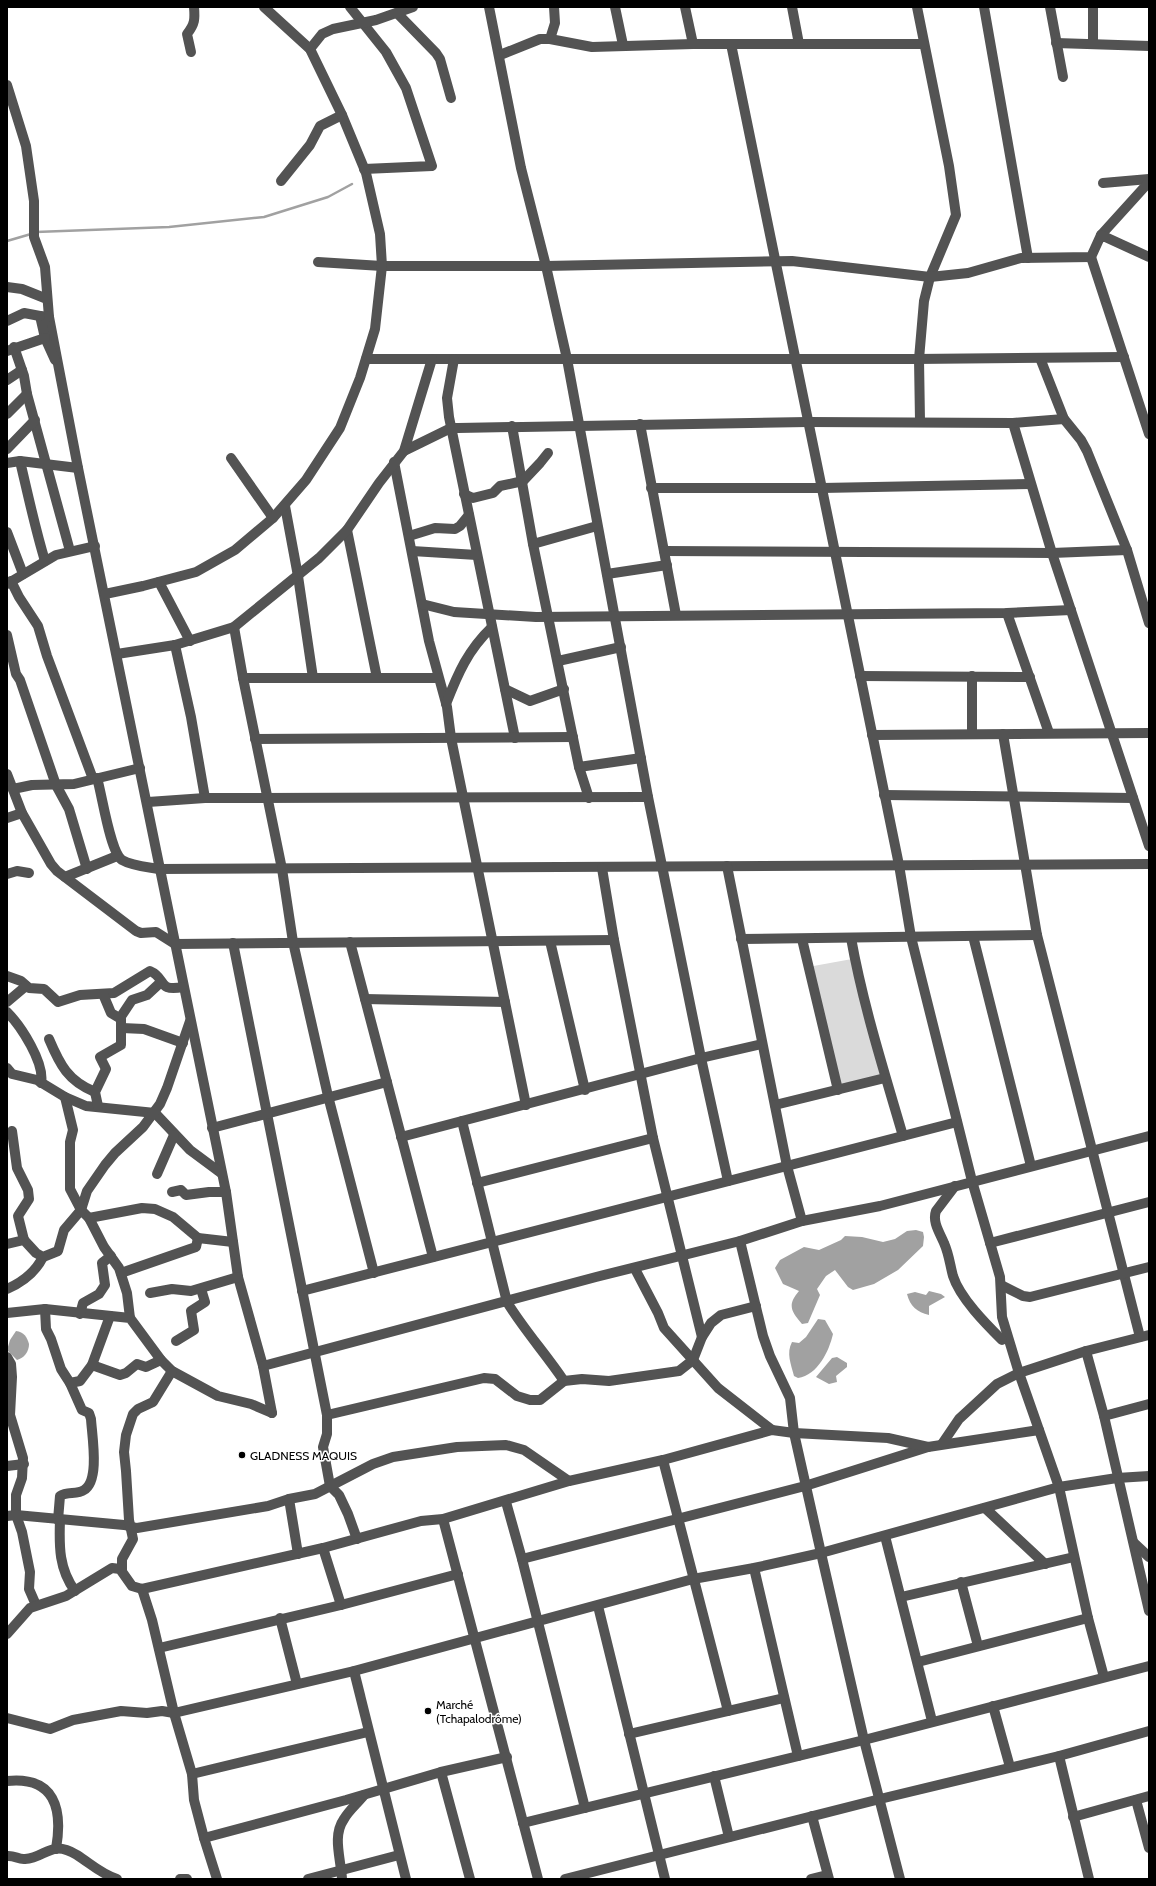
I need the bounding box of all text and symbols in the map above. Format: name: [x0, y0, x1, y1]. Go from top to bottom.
place label: GLADNESS MAQUIS: [250, 1448, 357, 1463]
marker: GLADNESS MAQUIS: [237, 1450, 247, 1460]
place label: Marché (Tchapalodrôme): [436, 1697, 522, 1726]
marker: Marché (Tchapalodrôme): [423, 1706, 433, 1716]

